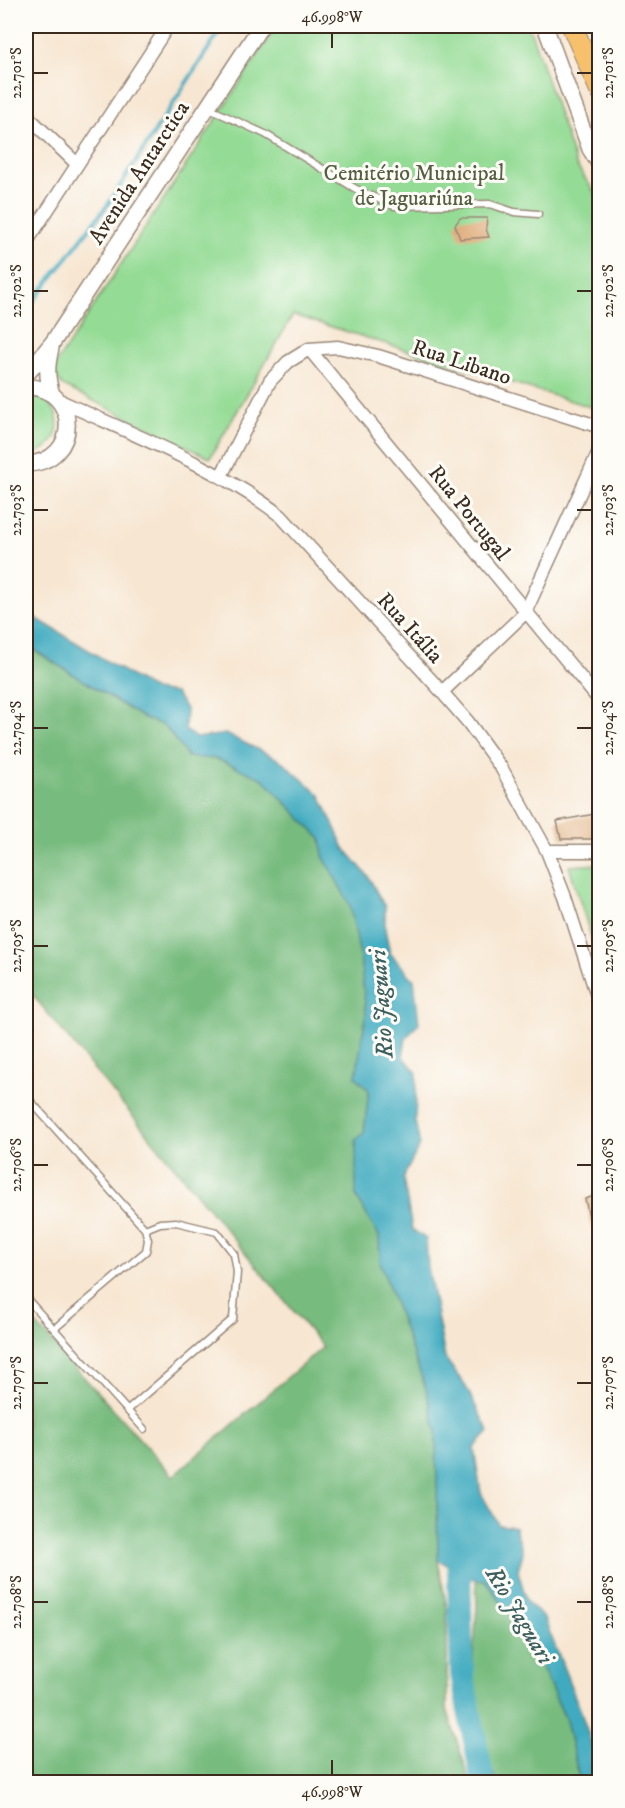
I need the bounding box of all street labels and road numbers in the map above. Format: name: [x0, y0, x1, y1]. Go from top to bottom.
street label: Avenida Antarctica: [83, 96, 196, 250]
street label: Rua Libano: [409, 334, 515, 391]
street label: Rua Portugal: [422, 460, 516, 566]
street label: Rua Itália: [371, 587, 449, 669]

